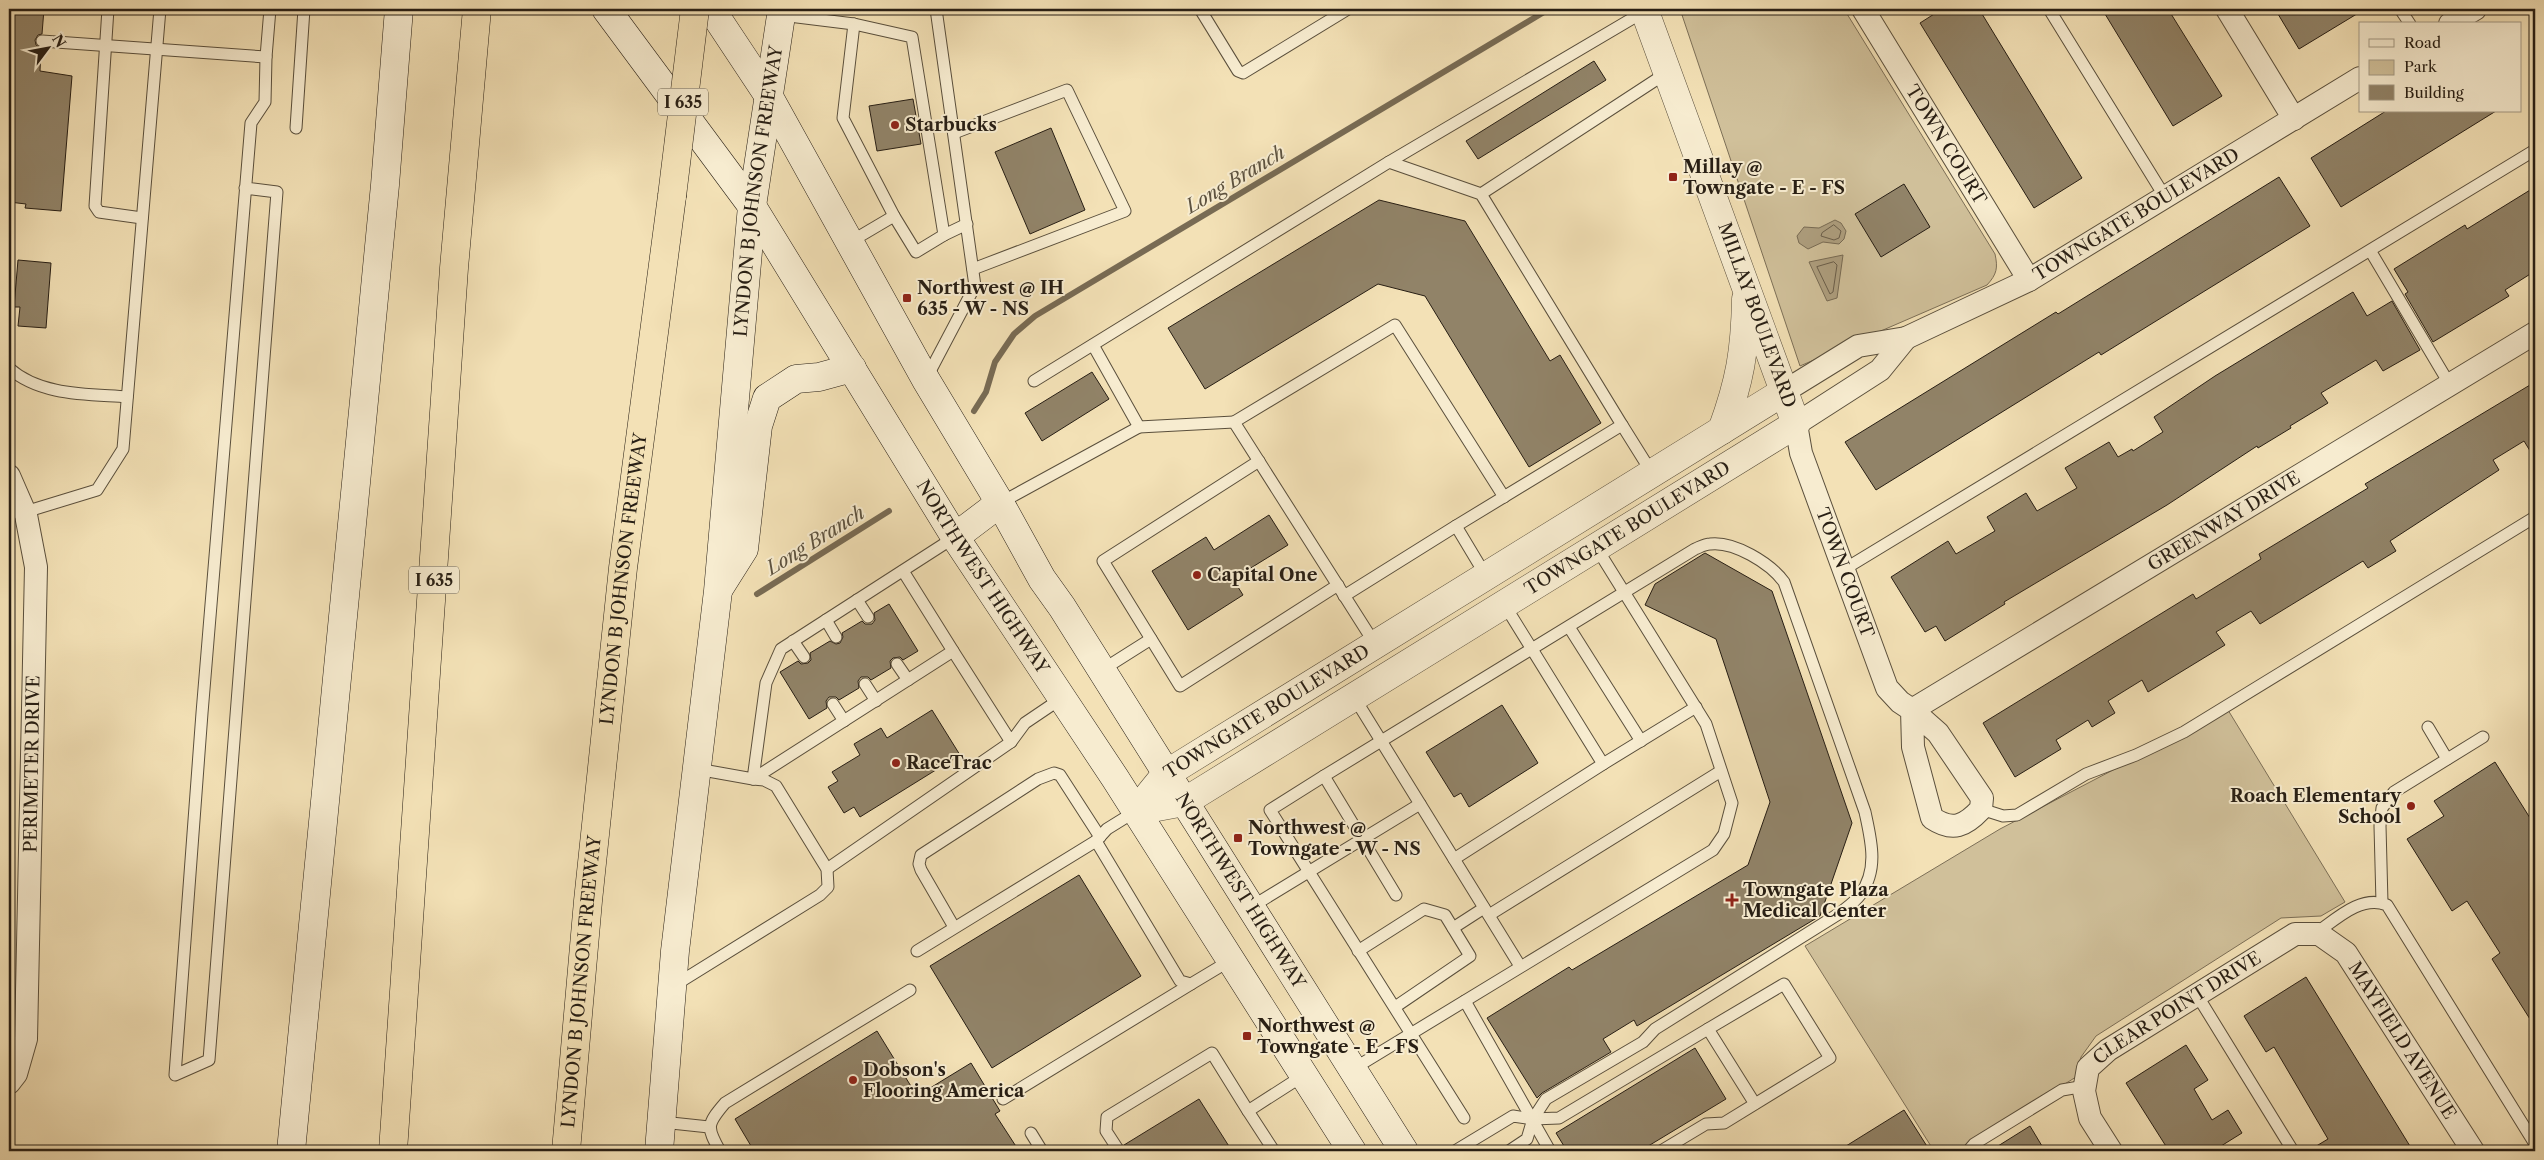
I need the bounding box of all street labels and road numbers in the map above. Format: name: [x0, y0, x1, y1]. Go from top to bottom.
street label: LYNDON B JOHNSON FREEWAY: [729, 43, 787, 338]
street label: TOWN COURT: [1901, 81, 1991, 209]
road number: I 635: [658, 88, 708, 115]
street label: TOWNGATE BOULEVARD: [2029, 143, 2243, 286]
street label: MILLAY BOULEVARD: [1713, 219, 1801, 411]
street label: LYNDON B JOHNSON FREEWAY: [596, 430, 652, 726]
street label: TOWNGATE BOULEVARD: [1521, 456, 1734, 600]
street label: GREENWAY DRIVE: [2144, 467, 2304, 576]
street label: NORTHWEST HIGHWAY: [912, 476, 1054, 679]
street label: TOWN COURT: [1811, 505, 1879, 641]
road number: I 635: [409, 566, 459, 594]
street label: TOWNGATE BOULEVARD: [1160, 640, 1373, 784]
street label: PERIMETER DRIVE: [19, 675, 45, 853]
street label: NORTHWEST HIGHWAY: [1171, 789, 1311, 994]
street label: LYNDON B JOHNSON FREEWAY: [557, 833, 606, 1129]
street label: CLEAR POINT DRIVE: [2089, 947, 2265, 1069]
street label: MAYFIELD AVENUE: [2344, 958, 2461, 1123]

